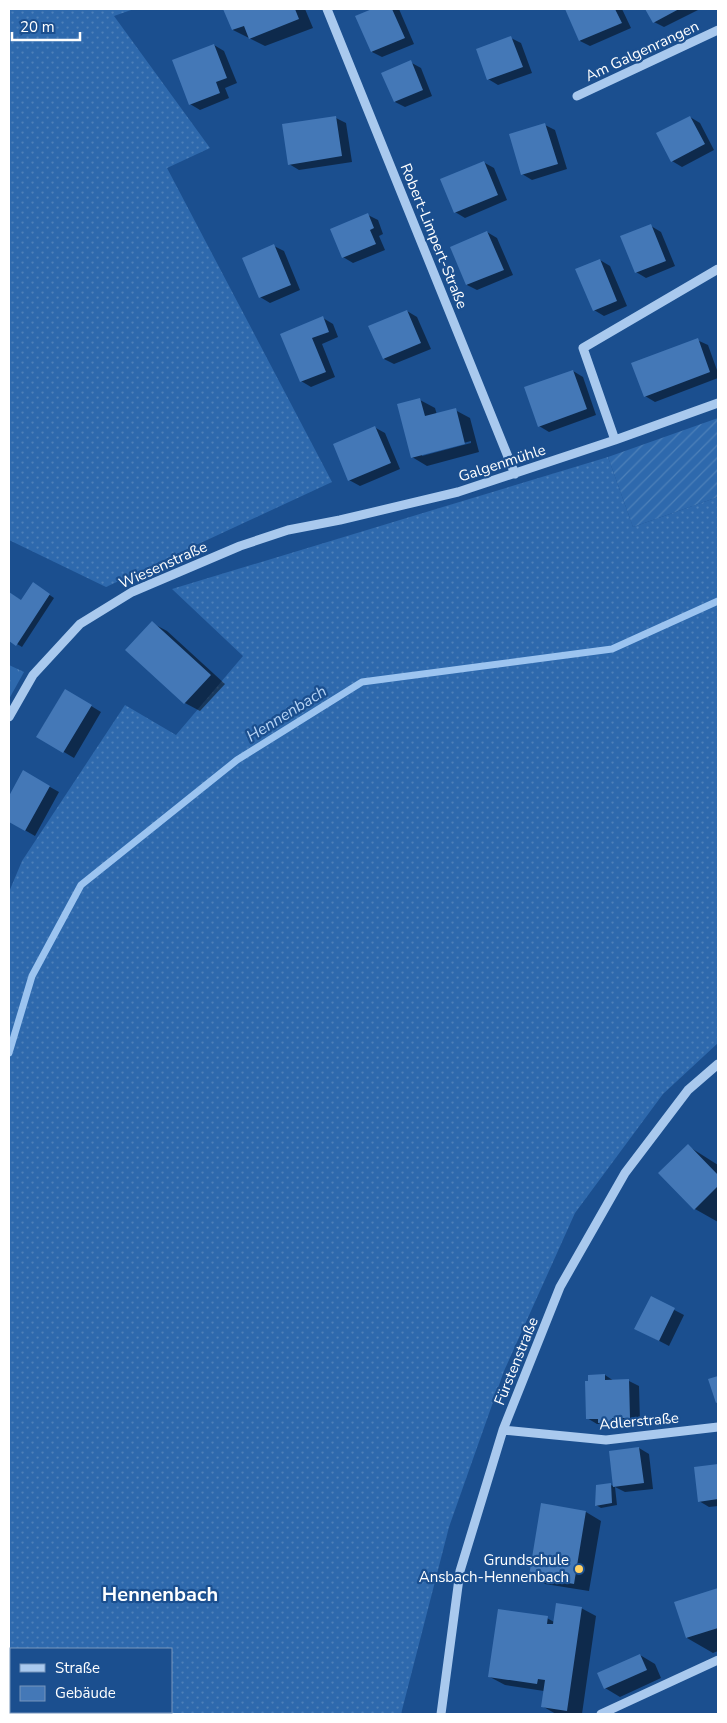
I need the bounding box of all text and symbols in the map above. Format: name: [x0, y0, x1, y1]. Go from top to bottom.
scale bar: [12, 10, 80, 42]
street label: Am Galgenrangen: [582, 16, 702, 86]
text: 20 m: [20, 17, 55, 37]
street label: Robert-Limpert-Straße: [396, 160, 472, 312]
street label: Galgenmühle: [456, 439, 548, 487]
street label: Wiesenstraße: [116, 537, 210, 593]
water label: Hennenbach: [242, 680, 331, 747]
street label: Fürstenstraße: [489, 1314, 543, 1408]
street label: Adlerstraße: [598, 1408, 680, 1434]
place label: Grundschule Ansbach-Hennenbach: [419, 1550, 569, 1587]
marker: Grundschule Ansbach-Hennenbach: [573, 1563, 585, 1575]
district label: Hennenbach: [102, 1581, 218, 1608]
legend: [10, 1648, 172, 1713]
text: Straße: [55, 1658, 100, 1678]
text: Gebäude: [55, 1683, 116, 1703]

